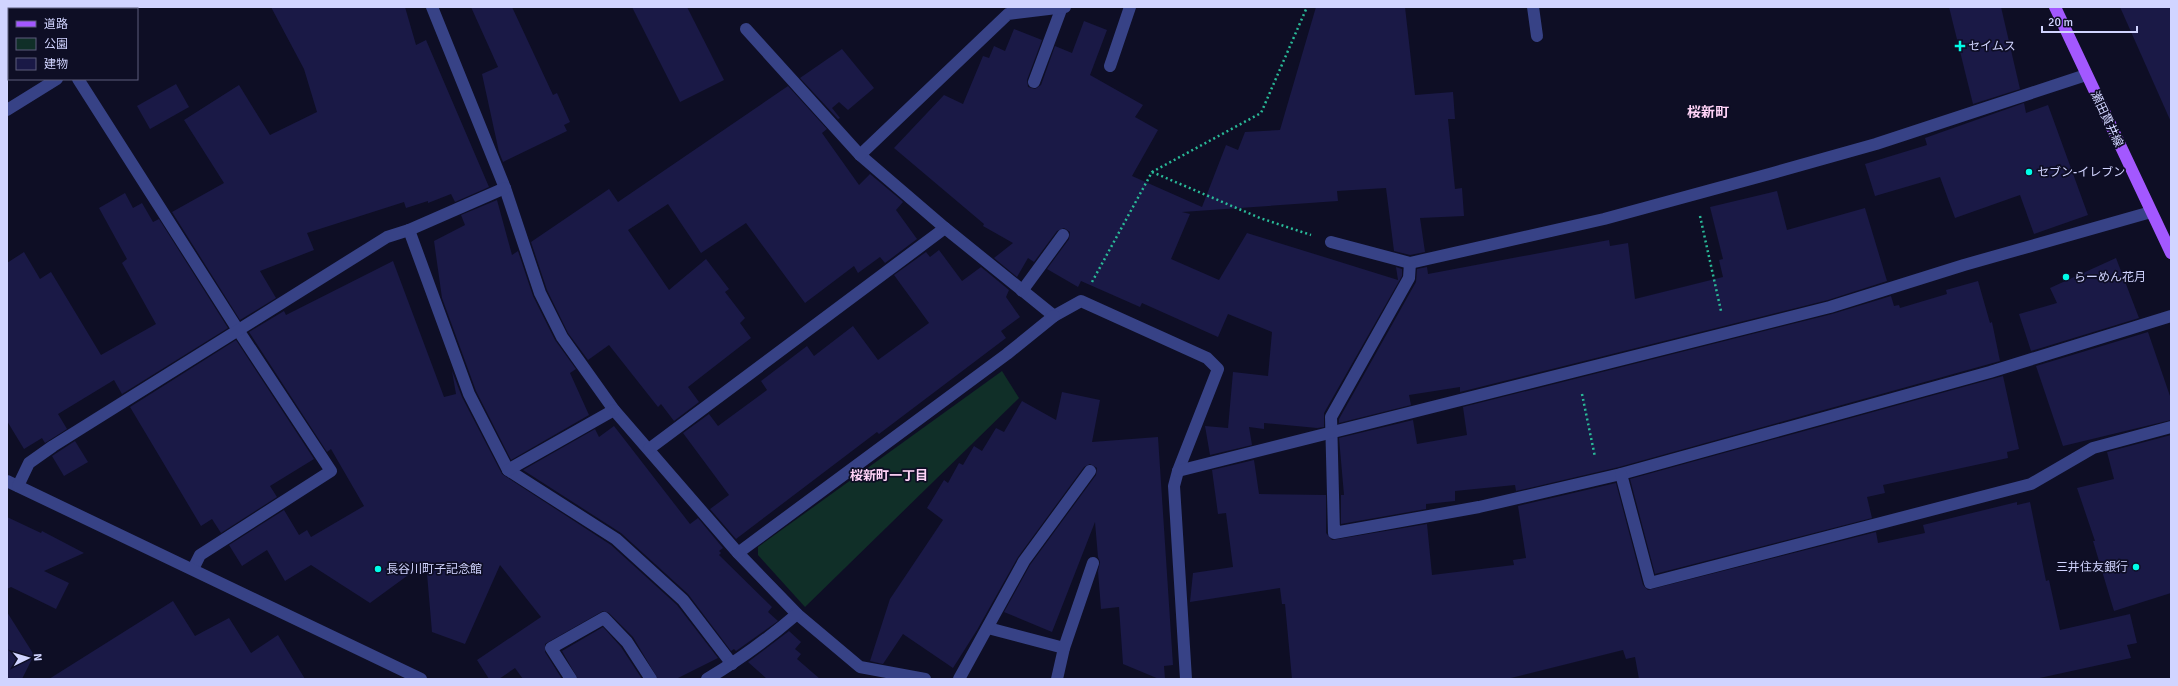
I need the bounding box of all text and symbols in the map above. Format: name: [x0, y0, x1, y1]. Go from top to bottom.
legend: [8, 8, 138, 80]
scale bar: [2042, 8, 2137, 34]
text: 20 m: [2048, 15, 2073, 30]
text: 道路: [44, 17, 68, 32]
text: 公園: [44, 37, 68, 52]
place label: セイムス: [1968, 39, 2016, 54]
marker: セイムス: [1955, 41, 1965, 51]
text: 建物: [44, 57, 68, 72]
street label: 瀬田貫井線: [2087, 89, 2126, 150]
district label: 桜新町: [1687, 104, 1729, 121]
place label: セブン-イレブン: [2037, 165, 2125, 180]
marker: セブン-イレブン: [2024, 167, 2034, 177]
place label: らーめん花月: [2074, 270, 2146, 285]
marker: らーめん花月: [2061, 272, 2071, 282]
district label: 桜新町一丁目: [850, 468, 928, 484]
place label: 三井住友銀行: [2056, 560, 2128, 575]
place label: 長谷川町子記念館: [386, 562, 482, 577]
marker: 三井住友銀行: [2131, 562, 2141, 572]
marker: 長谷川町子記念館: [373, 564, 383, 574]
north arrow: [8, 638, 48, 678]
text: N: [31, 653, 44, 662]

